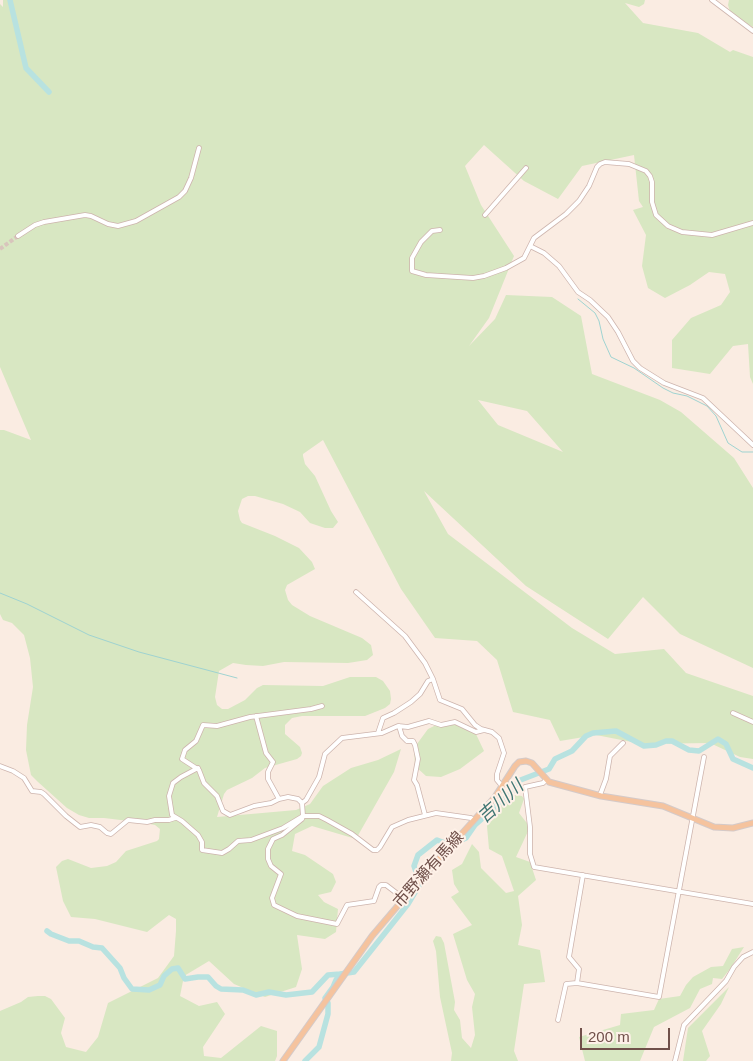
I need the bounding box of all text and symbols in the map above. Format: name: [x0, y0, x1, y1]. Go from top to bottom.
water label: 吉川川: [474, 776, 528, 828]
street label: 市野瀬有馬線: [390, 828, 468, 912]
scale bar: [583, 1018, 673, 1050]
text: 200 m: [588, 1028, 630, 1045]

